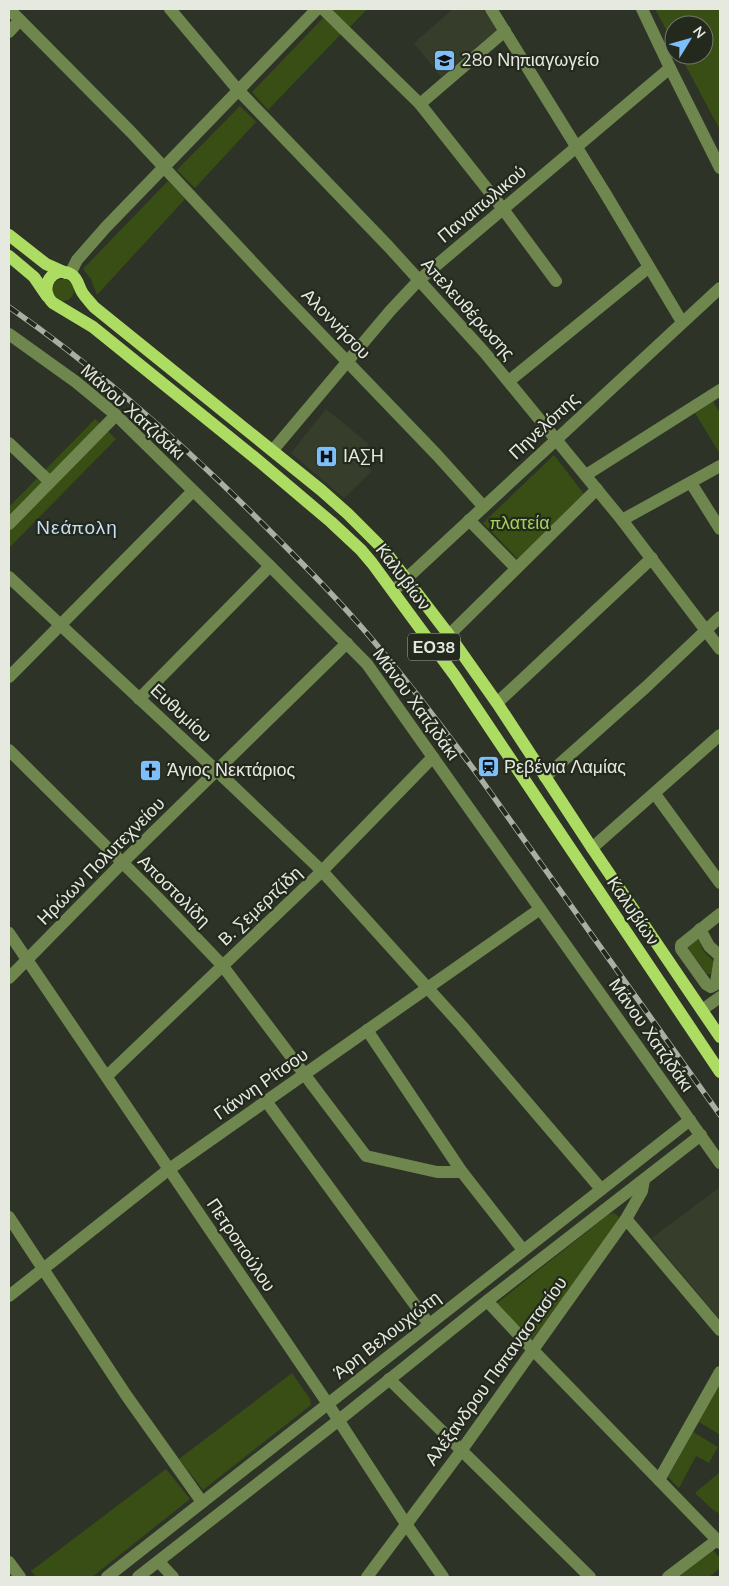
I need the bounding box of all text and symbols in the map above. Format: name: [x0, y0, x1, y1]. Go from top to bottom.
north arrow: [664, 15, 714, 65]
text: N: [688, 23, 710, 42]
school or university icon: 28ο Νηπιαγωγείο: [433, 48, 457, 72]
place label: 28ο Νηπιαγωγείο: [461, 48, 599, 72]
street label: Παναιτωλικού: [433, 160, 531, 248]
street label: Απελευθέρωσης: [416, 253, 520, 365]
street label: Αλοννήσου: [296, 283, 376, 365]
street label: Μάνου Χατζιδάκι: [75, 359, 191, 465]
street label: Πηνελόπης: [504, 387, 585, 465]
hospital icon: ΙΑΣΗ: [315, 444, 339, 468]
place label: ΙΑΣΗ: [343, 444, 384, 468]
park label: πλατεία: [490, 511, 550, 535]
district label: Νεάπολη: [36, 515, 118, 541]
street label: Καλυβίων: [370, 539, 436, 615]
road number: ΕΟ38: [408, 634, 460, 660]
street label: Μάνου Χατζιδάκι: [367, 643, 465, 765]
street label: Ευθυμίου: [145, 678, 217, 748]
station icon: Ρεβένια Λαμίας: [476, 755, 500, 779]
place label: Ρεβένια Λαμίας: [504, 755, 626, 779]
church icon: Άγιος Νεκτάριος: [139, 758, 163, 782]
place label: Άγιος Νεκτάριος: [167, 758, 296, 782]
street label: Ηρώων Πολυτεχνείου: [32, 792, 170, 930]
street label: Αποστολίδη: [133, 850, 215, 932]
street label: Β. Σεμερτζίδη: [213, 861, 307, 951]
street label: Καλυβίων: [601, 872, 665, 950]
street label: Μάνου Χατζιδάκι: [603, 974, 699, 1096]
street label: Γιάννη Ρίτσου: [209, 1043, 313, 1125]
street label: Πετροπούλου: [201, 1194, 281, 1296]
street label: Αλέξανδρου Παπαναστασίου: [419, 1272, 573, 1470]
street label: Άρη Βελουχιώτη: [328, 1286, 446, 1384]

